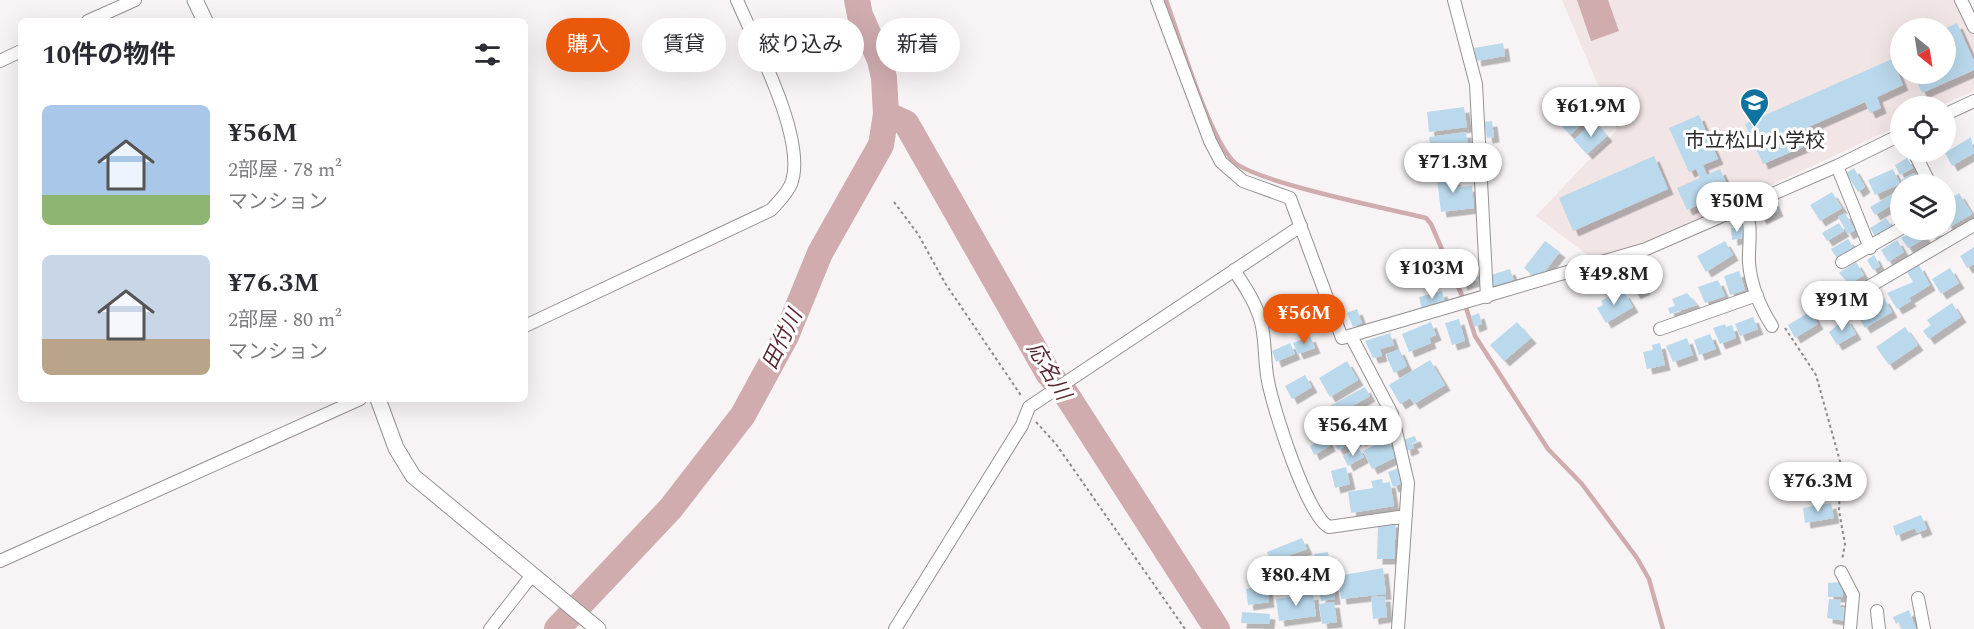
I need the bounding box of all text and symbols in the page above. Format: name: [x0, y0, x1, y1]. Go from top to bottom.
chip: 購入: [546, 18, 630, 72]
chip: 賃貸: [642, 18, 726, 72]
chip: 絞り込み: [738, 18, 864, 72]
chip: 新着: [876, 18, 960, 72]
north arrow: [1890, 18, 1956, 84]
map controls: [1890, 18, 1956, 240]
text: 10件の物件: [42, 35, 175, 75]
icon: filters: [471, 38, 504, 71]
school or university icon: 市立松山小学校: [1739, 86, 1771, 128]
pin: ¥61.9M: [1542, 87, 1640, 138]
text: ¥61.9M: [1556, 91, 1626, 121]
button: locate: [1890, 96, 1956, 162]
text: ¥56M: [228, 113, 298, 153]
place label: 市立松山小学校: [1685, 126, 1825, 156]
icon: home: [90, 129, 162, 201]
pin: ¥71.3M: [1404, 143, 1502, 194]
text: ¥71.3M: [1418, 147, 1488, 177]
text: 2部屋 · 78 m²: [228, 155, 342, 185]
button: layers: [1890, 174, 1956, 240]
pin: ¥50M: [1701, 182, 1773, 233]
text: ¥50M: [1710, 186, 1764, 216]
text: マンション: [228, 187, 328, 217]
pin: ¥103M: [1390, 249, 1474, 300]
text: ¥103M: [1400, 253, 1464, 283]
pin: ¥49.8M: [1565, 255, 1663, 306]
text: ¥49.8M: [1579, 259, 1649, 289]
text: ¥76.3M: [228, 263, 319, 303]
icon: home: [90, 279, 162, 351]
pin: ¥91M: [1806, 281, 1878, 332]
text: ¥91M: [1815, 285, 1869, 315]
pin: ¥56M: [1268, 294, 1340, 345]
text: ¥56M: [1277, 298, 1331, 328]
water label: 田付川: [755, 302, 812, 375]
text: 2部屋 · 80 m²: [228, 305, 342, 335]
water label: 応名川: [1018, 336, 1079, 408]
text: マンション: [228, 337, 328, 367]
pin: ¥56.4M: [1304, 406, 1402, 457]
text: ¥56.4M: [1318, 410, 1388, 440]
pin: ¥76.3M: [1769, 462, 1867, 513]
text: ¥76.3M: [1783, 466, 1853, 496]
pin: ¥80.4M: [1247, 556, 1345, 607]
text: ¥80.4M: [1261, 560, 1331, 590]

